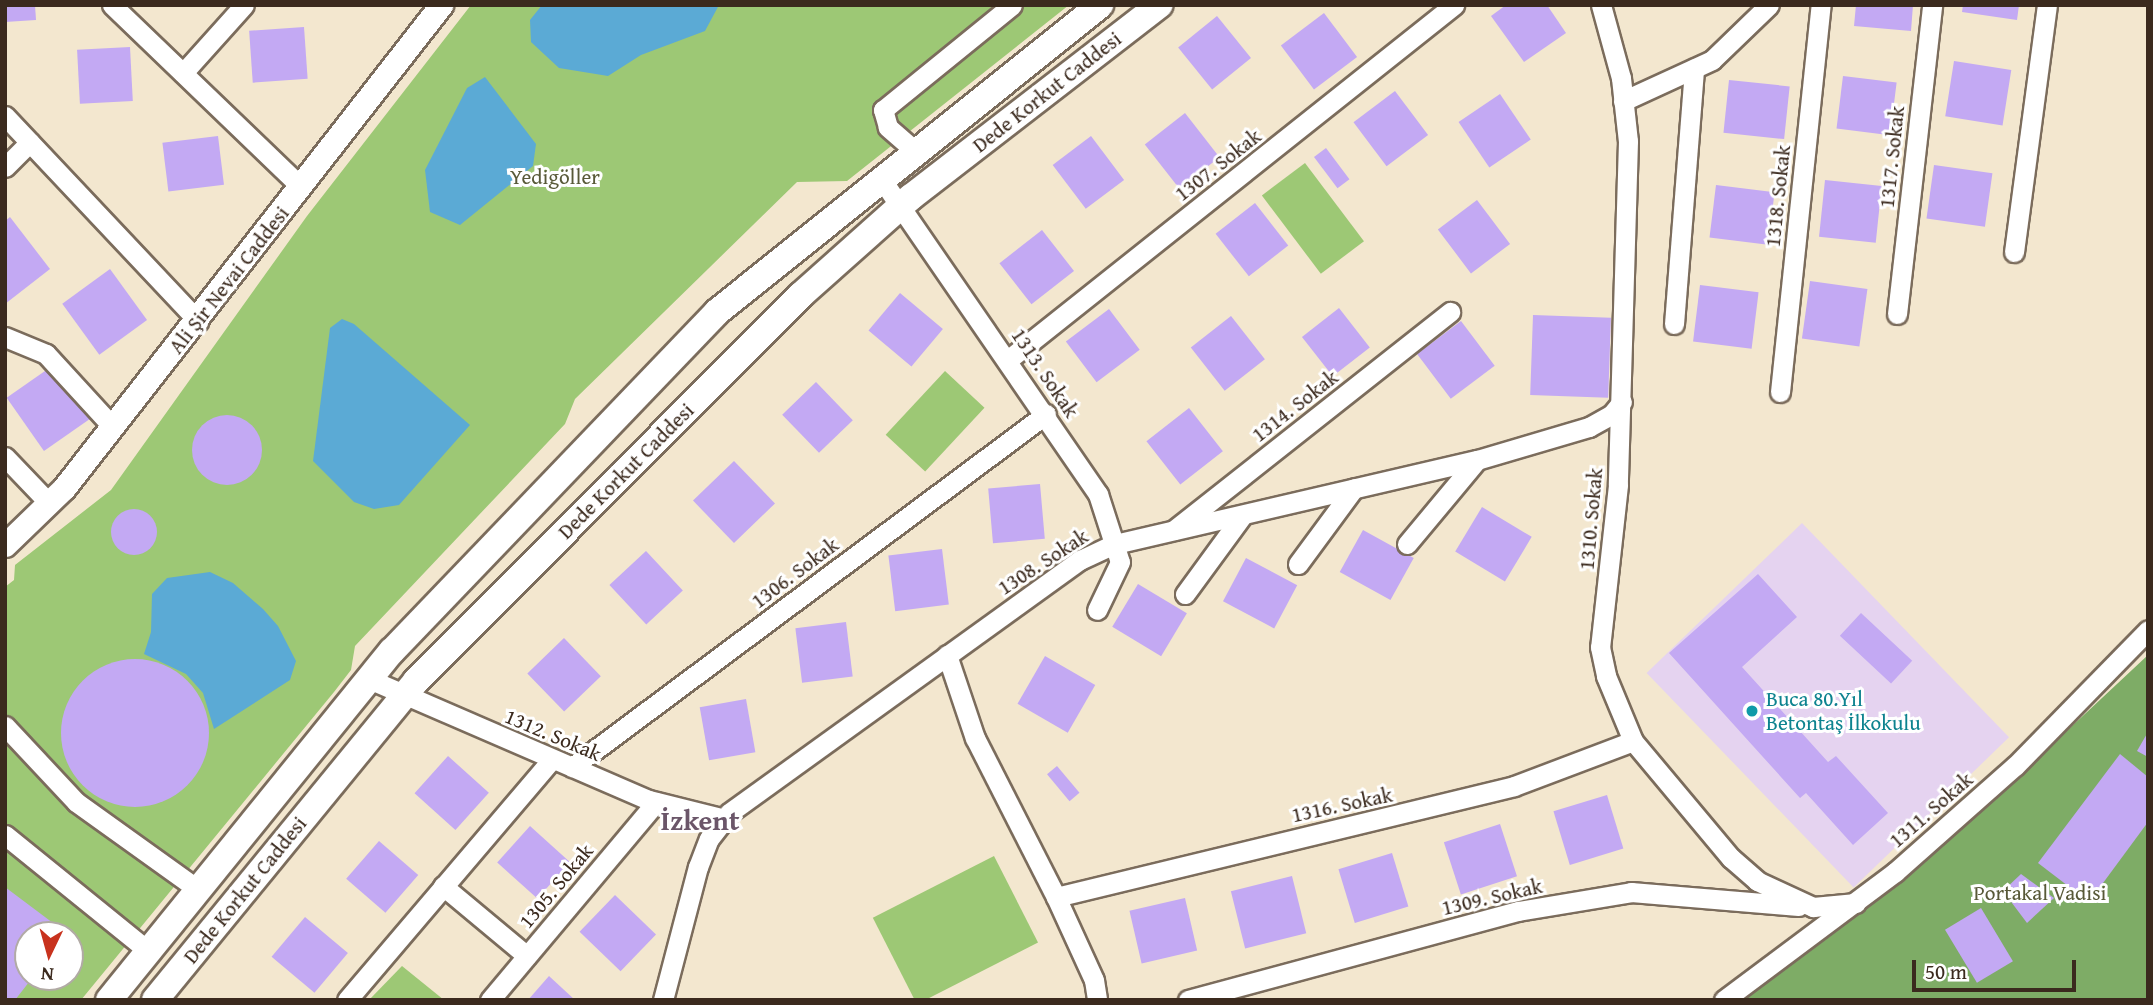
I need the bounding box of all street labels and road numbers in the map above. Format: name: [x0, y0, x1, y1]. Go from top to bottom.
street label: Dede Korkut Caddesi: [968, 26, 1126, 158]
street label: 1317. Sokak: [1874, 105, 1910, 209]
street label: 1307. Sokak: [1170, 124, 1266, 206]
street label: 1318. Sokak: [1760, 144, 1796, 248]
street label: Ali Şir Nevai Caddesi: [164, 201, 294, 359]
street label: 1313. Sokak: [1006, 324, 1084, 422]
street label: 1314. Sokak: [1247, 365, 1343, 447]
street label: Dede Korkut Caddesi: [553, 398, 699, 544]
street label: 1310. Sokak: [1574, 467, 1608, 571]
street label: 1308. Sokak: [993, 524, 1093, 600]
street label: 1306. Sokak: [747, 532, 843, 614]
street label: 1312. Sokak: [501, 703, 605, 767]
street label: 1311. Sokak: [1884, 767, 1978, 853]
street label: 1316. Sokak: [1289, 782, 1395, 828]
street label: Dede Korkut Caddesi: [178, 811, 312, 969]
street label: 1305. Sokak: [513, 839, 599, 933]
street label: 1309. Sokak: [1439, 873, 1545, 921]

